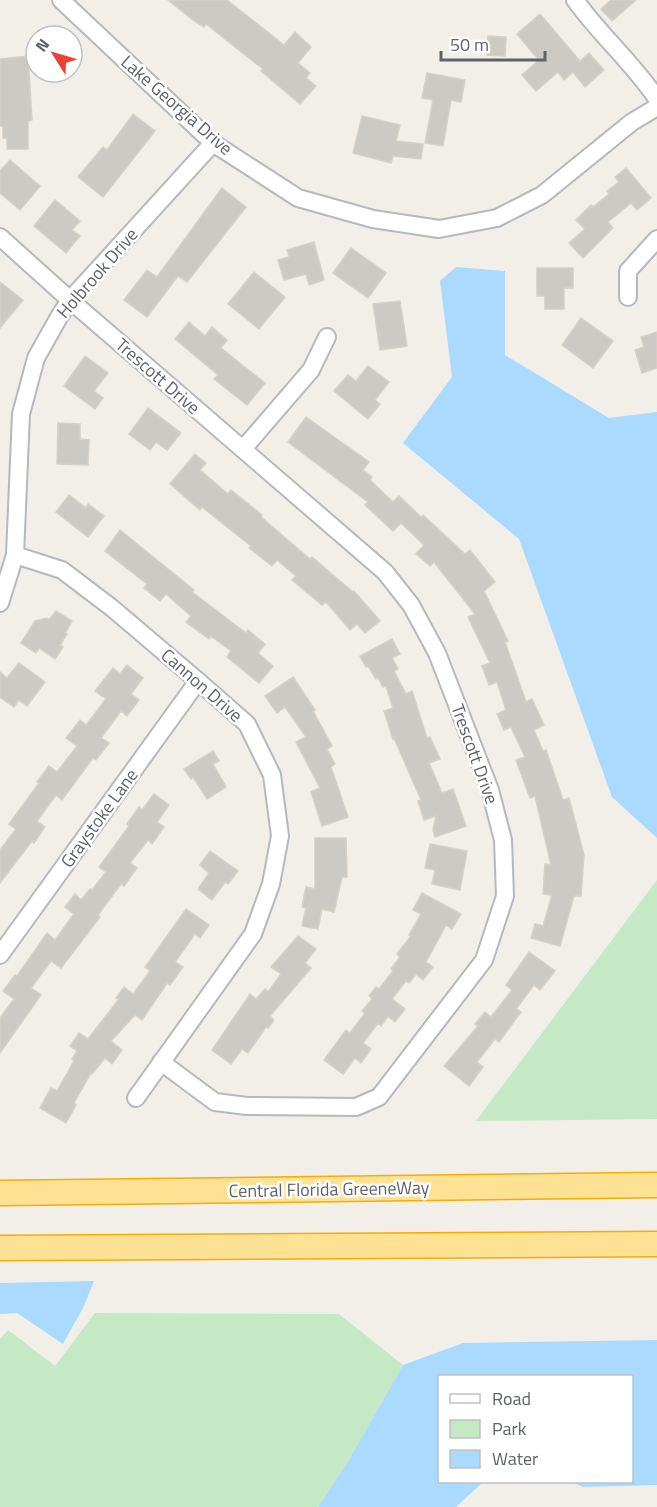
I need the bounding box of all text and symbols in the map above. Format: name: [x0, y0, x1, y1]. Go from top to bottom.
north arrow: [24, 24, 84, 84]
scale bar: [441, 24, 544, 62]
text: 50 m: [450, 31, 489, 58]
text: N: [29, 33, 55, 57]
street label: Lake Georgia Drive: [115, 49, 239, 161]
street label: Holbrook Drive: [50, 222, 144, 324]
street label: Trescott Drive: [110, 332, 206, 420]
street label: Cannon Drive: [155, 642, 249, 728]
street label: Trescott Drive: [444, 700, 506, 808]
street label: Graystoke Lane: [54, 763, 144, 873]
street label: Central Florida GreeneWay: [228, 1174, 430, 1204]
legend: [438, 1375, 633, 1483]
text: Road: [492, 1385, 531, 1412]
text: Park: [492, 1415, 527, 1442]
text: Water: [492, 1445, 538, 1472]

